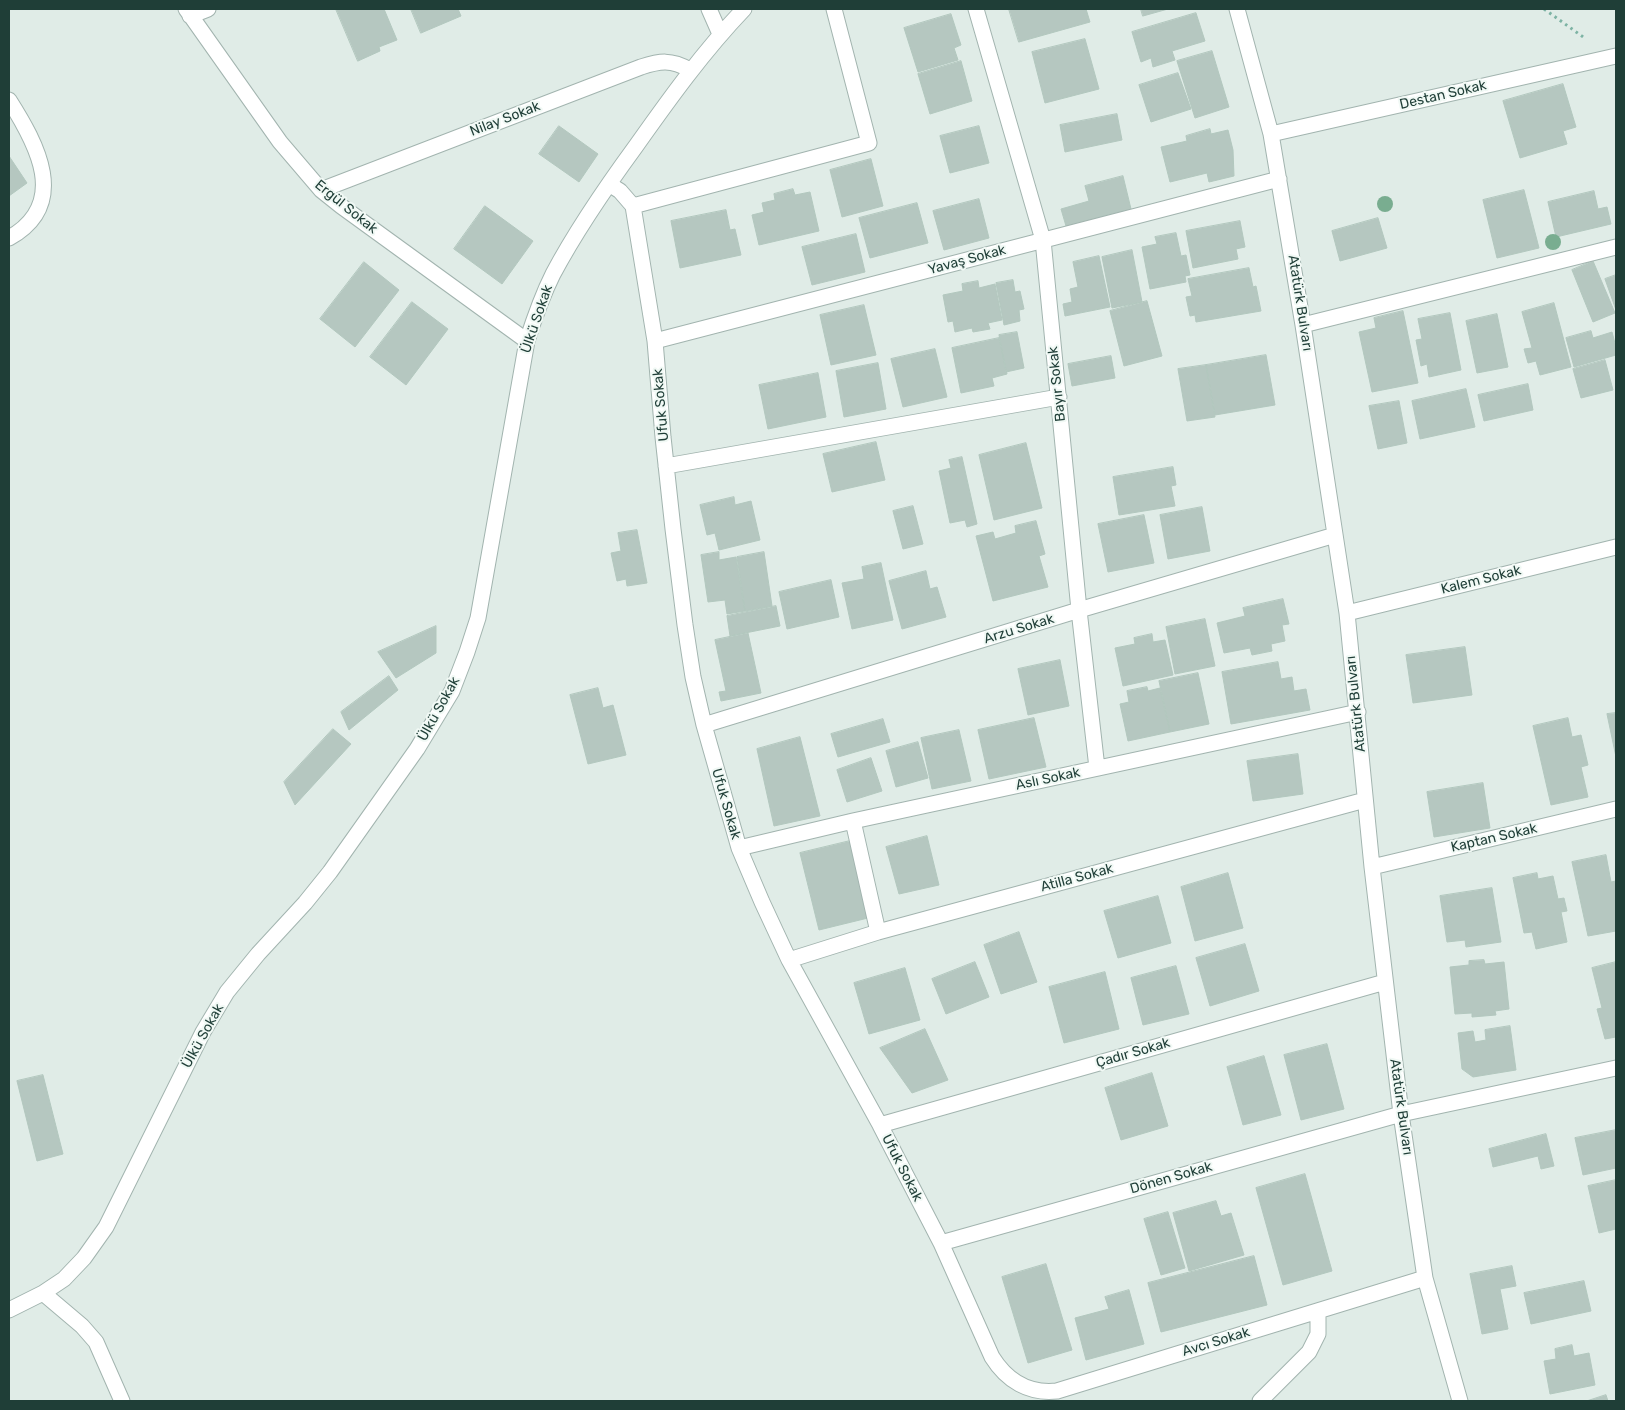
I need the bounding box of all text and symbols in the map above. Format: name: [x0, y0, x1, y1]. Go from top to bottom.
street label: Destan Sokak: [1398, 77, 1488, 113]
street label: Nilay Sokak: [467, 98, 543, 140]
street label: Ergül Sokak: [311, 177, 381, 237]
street label: Yavaş Sokak: [926, 242, 1008, 278]
street label: Atatürk Bulvarı: [1284, 254, 1316, 352]
street label: Ülkü Sokak: [517, 283, 557, 355]
street label: Bayır Sokak: [1045, 346, 1069, 422]
street label: Ufuk Sokak: [649, 368, 673, 442]
street label: Kalem Sokak: [1439, 562, 1523, 598]
street label: Arzu Sokak: [982, 610, 1056, 648]
street label: Atatürk Bulvarı: [1343, 655, 1369, 753]
street label: Ülkü Sokak: [414, 674, 464, 744]
street label: Aslı Sokak: [1014, 764, 1082, 794]
street label: Ufuk Sokak: [708, 767, 744, 841]
street label: Kaptan Sokak: [1449, 820, 1539, 856]
street label: Atilla Sokak: [1039, 860, 1115, 896]
street label: Ülkü Sokak: [178, 1001, 228, 1071]
street label: Çadır Sokak: [1094, 1034, 1172, 1072]
street label: Atatürk Bulvarı: [1386, 1058, 1416, 1156]
street label: Ufuk Sokak: [878, 1132, 926, 1204]
street label: Dönen Sokak: [1128, 1158, 1214, 1198]
street label: Avcı Sokak: [1180, 1324, 1252, 1360]

